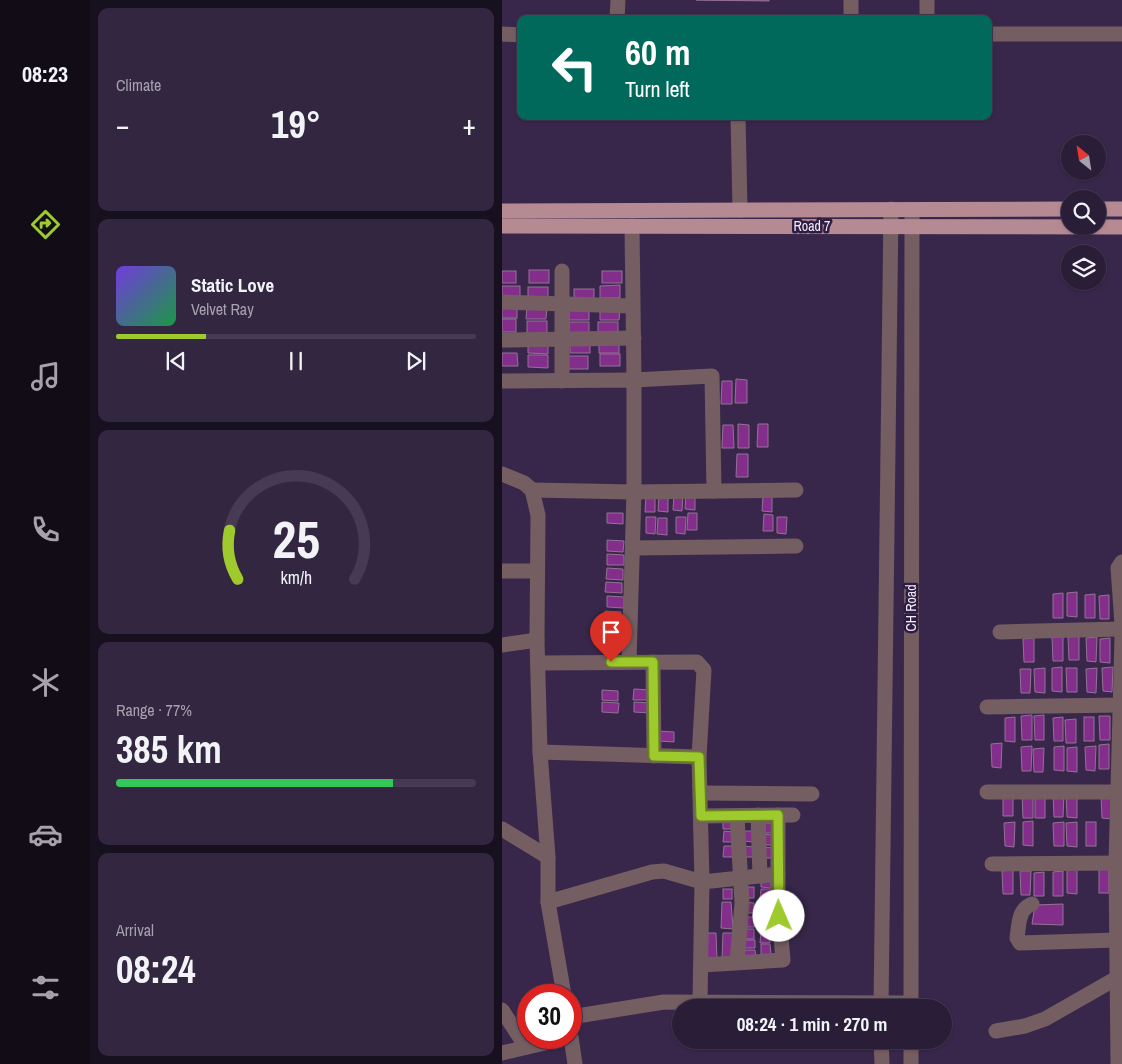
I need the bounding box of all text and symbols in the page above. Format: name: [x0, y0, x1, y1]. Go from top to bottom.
text: 60 m: [625, 29, 690, 76]
icon: left: [542, 35, 607, 100]
text: 08:23: [22, 59, 68, 89]
text: Climate: [116, 74, 161, 96]
text: Turn left: [625, 74, 690, 104]
text: 19°: [271, 99, 321, 150]
text: −: [116, 106, 129, 144]
text: +: [463, 106, 476, 144]
north arrow: [1061, 135, 1106, 180]
map controls: [1061, 135, 1106, 290]
button: search: [1061, 190, 1106, 235]
icon: directions: [28, 207, 63, 242]
street label: Road 7: [793, 217, 831, 235]
button: layers: [1061, 245, 1106, 290]
text: Static Love: [191, 272, 274, 298]
text: Velvet Ray: [191, 298, 254, 320]
icon: previous: [162, 347, 190, 375]
icon: pause: [282, 347, 310, 375]
icon: next: [402, 347, 430, 375]
icon: music: [28, 359, 63, 394]
text: 25: [272, 504, 320, 574]
icon: phone: [28, 512, 63, 547]
text: km/h: [280, 566, 312, 590]
street label: CH Road: [902, 584, 920, 632]
pin: [590, 611, 632, 662]
icon: arrive: [597, 618, 625, 646]
icon: climate: [28, 665, 63, 700]
text: Range · 77%: [116, 699, 192, 721]
text: 385 km: [116, 724, 222, 775]
icon: car: [28, 817, 63, 852]
position arrow: [752, 889, 804, 941]
text: Arrival: [116, 919, 154, 941]
text: 08:24: [116, 944, 196, 995]
icon: filters: [28, 970, 63, 1005]
speed limit sign: 30: [517, 984, 582, 1049]
text: 08:24 · 1 min · 270 m: [737, 1011, 887, 1037]

